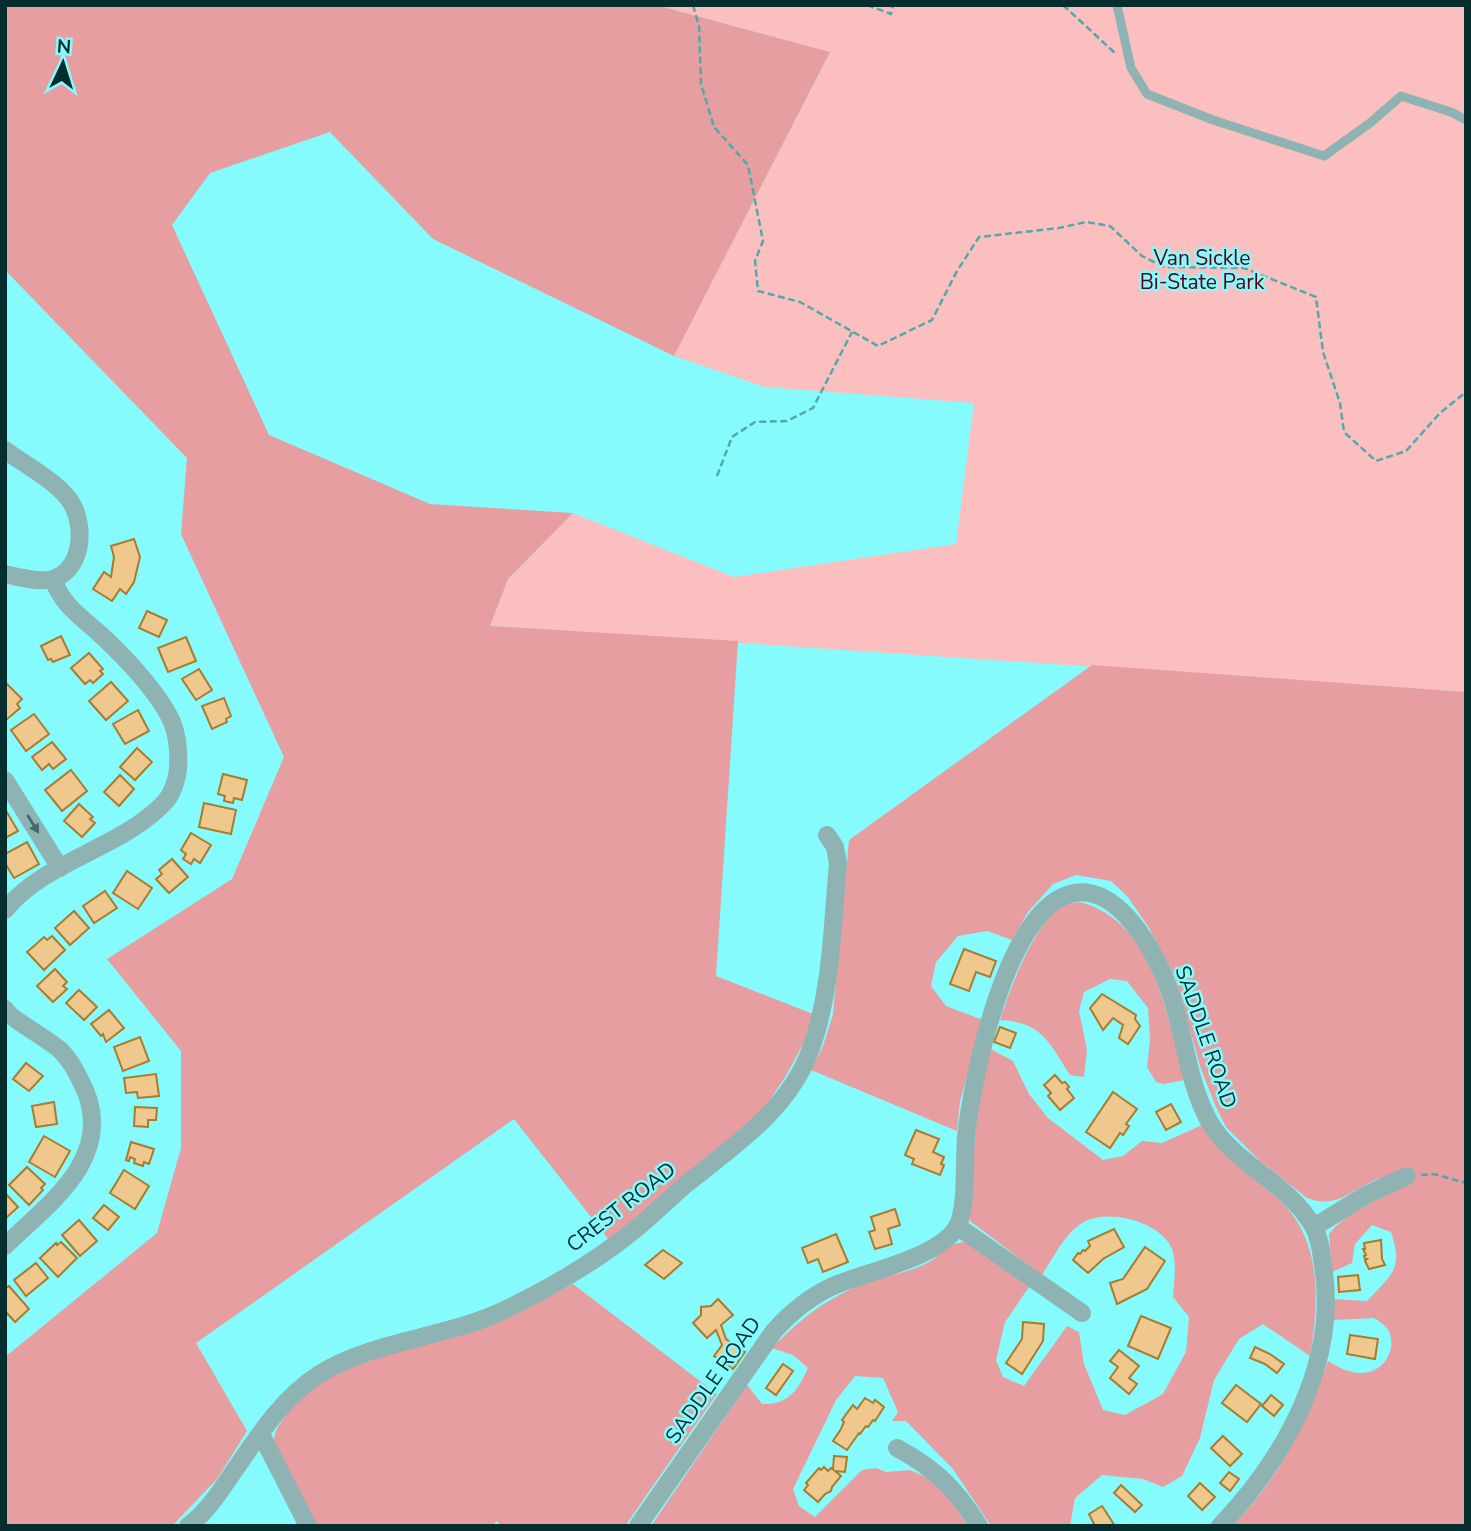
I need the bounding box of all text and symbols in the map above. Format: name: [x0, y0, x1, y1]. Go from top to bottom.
north arrow: [28, 28, 98, 98]
text: N: [56, 34, 72, 61]
park label: Van Sickle Bi-State Park: [1140, 244, 1265, 296]
one-way arrow: [26, 814, 39, 833]
street label: SADDLE ROAD: [1168, 962, 1244, 1112]
street label: CREST ROAD: [561, 1155, 681, 1259]
street label: SADDLE ROAD: [659, 1311, 767, 1449]

